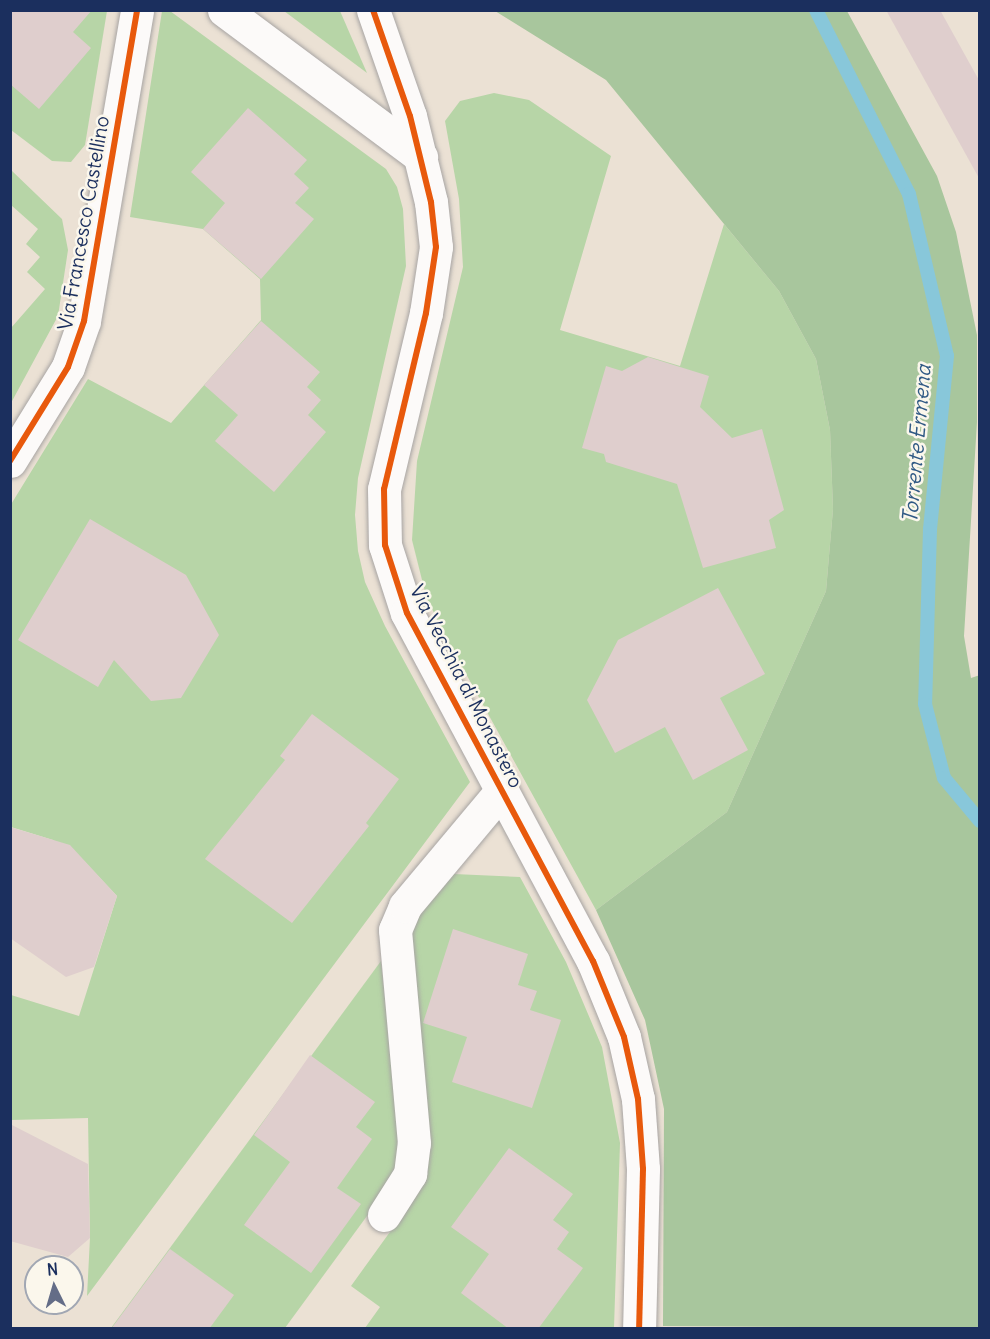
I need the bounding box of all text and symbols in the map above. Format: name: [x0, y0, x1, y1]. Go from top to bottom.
street label: Via Francesco Castellino: [52, 114, 114, 332]
water label: Torrente Ermena: [898, 364, 936, 524]
street label: Via Vecchia di Monastero: [405, 580, 529, 792]
north arrow: [24, 1255, 84, 1315]
text: N: [46, 1259, 59, 1280]

